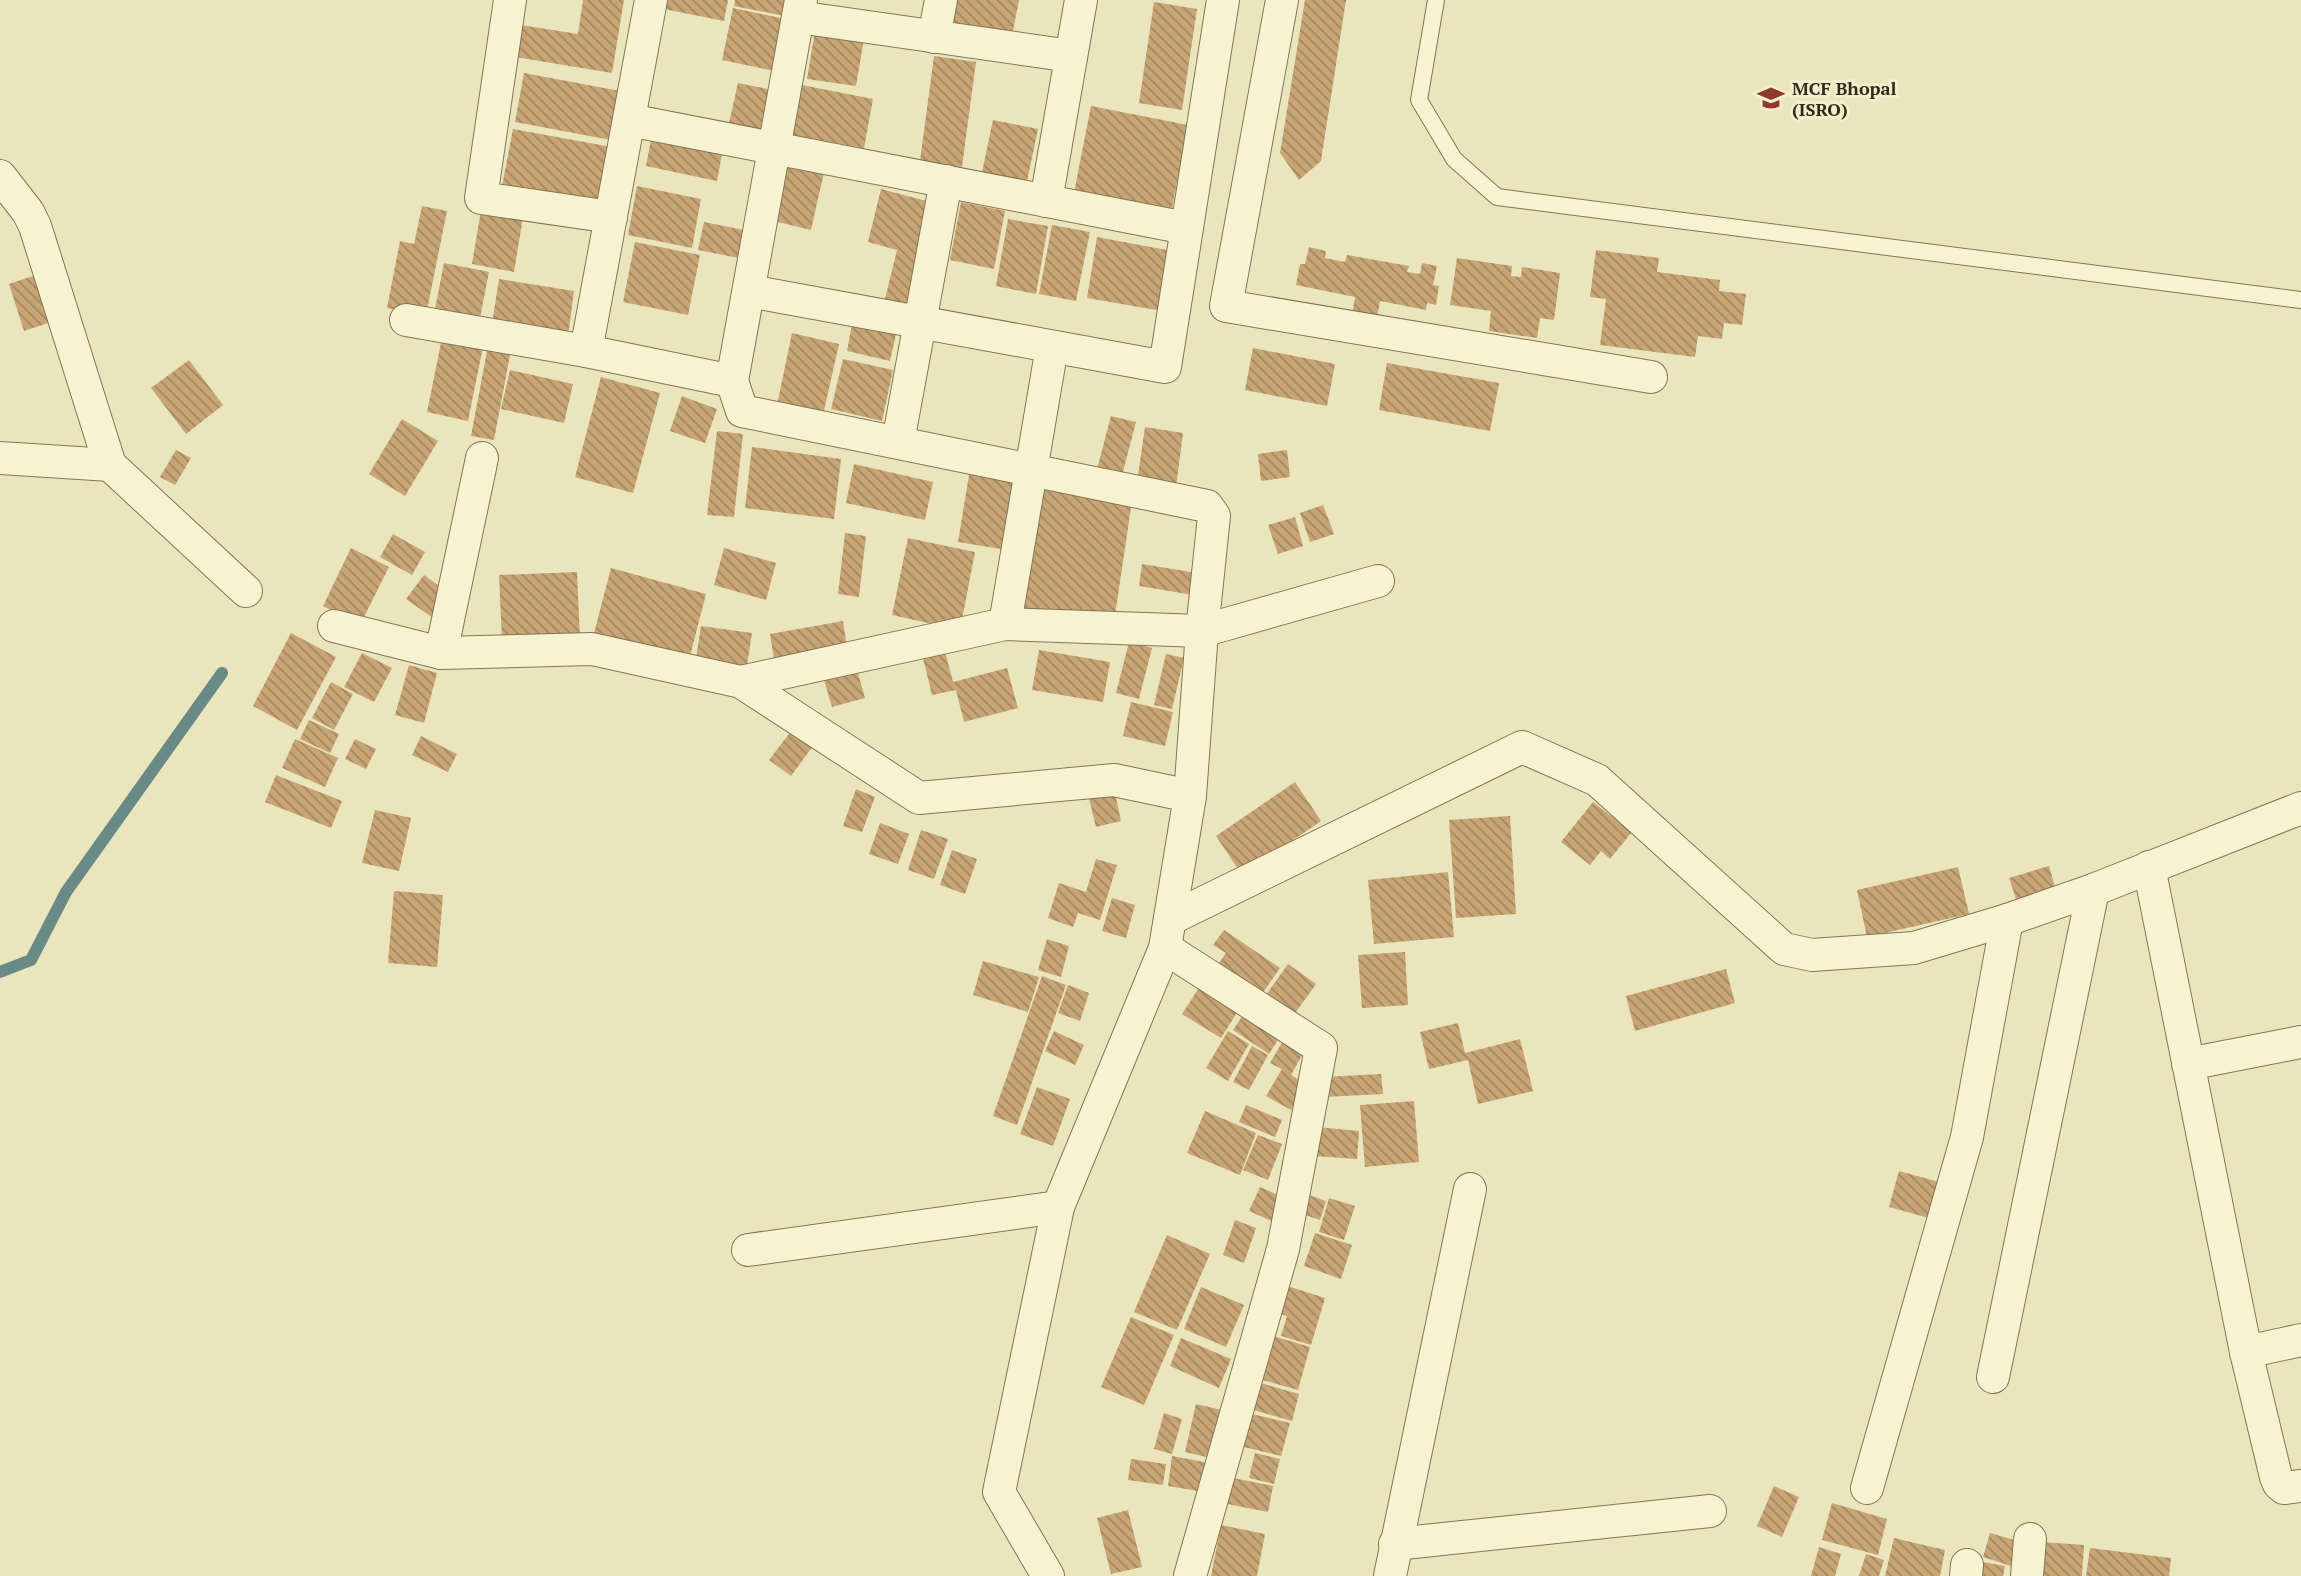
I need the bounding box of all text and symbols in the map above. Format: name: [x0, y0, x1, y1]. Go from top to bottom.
place label: MCF Bhopal (ISRO): [1792, 76, 1897, 121]
school or university icon: MCF Bhopal (ISRO): [1756, 83, 1786, 113]

